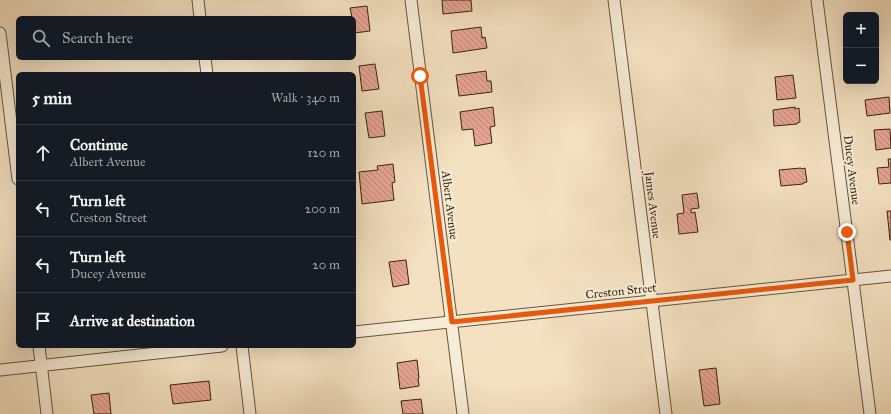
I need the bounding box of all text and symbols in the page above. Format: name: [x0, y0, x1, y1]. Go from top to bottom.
map controls: [843, 12, 879, 84]
button: +: [843, 12, 879, 48]
search box: [16, 16, 356, 60]
icon: search: [30, 27, 52, 49]
text: Search here: [62, 29, 133, 47]
button: −: [843, 48, 879, 84]
route start: [411, 67, 429, 85]
text: 5 min: [32, 88, 72, 109]
text: Walk · 340 m: [271, 90, 340, 106]
street label: Ducey Avenue: [841, 134, 863, 206]
text: Continue: [70, 136, 128, 154]
icon: ahead: [32, 142, 54, 164]
text: 120 m: [307, 145, 340, 161]
text: Albert Avenue: [70, 154, 145, 170]
street label: Albert Avenue: [439, 169, 461, 240]
street label: James Avenue: [641, 169, 664, 240]
text: Turn left: [70, 192, 126, 210]
icon: left: [32, 198, 54, 220]
text: 200 m: [305, 201, 340, 217]
text: Creston Street: [70, 210, 147, 226]
route end: [838, 223, 856, 241]
text: Turn left: [70, 248, 126, 266]
icon: left: [32, 254, 54, 276]
text: 20 m: [312, 257, 340, 273]
text: Ducey Avenue: [70, 266, 146, 282]
street label: Creston Street: [585, 280, 658, 302]
icon: arrive: [32, 310, 54, 332]
text: Arrive at destination: [70, 312, 195, 330]

